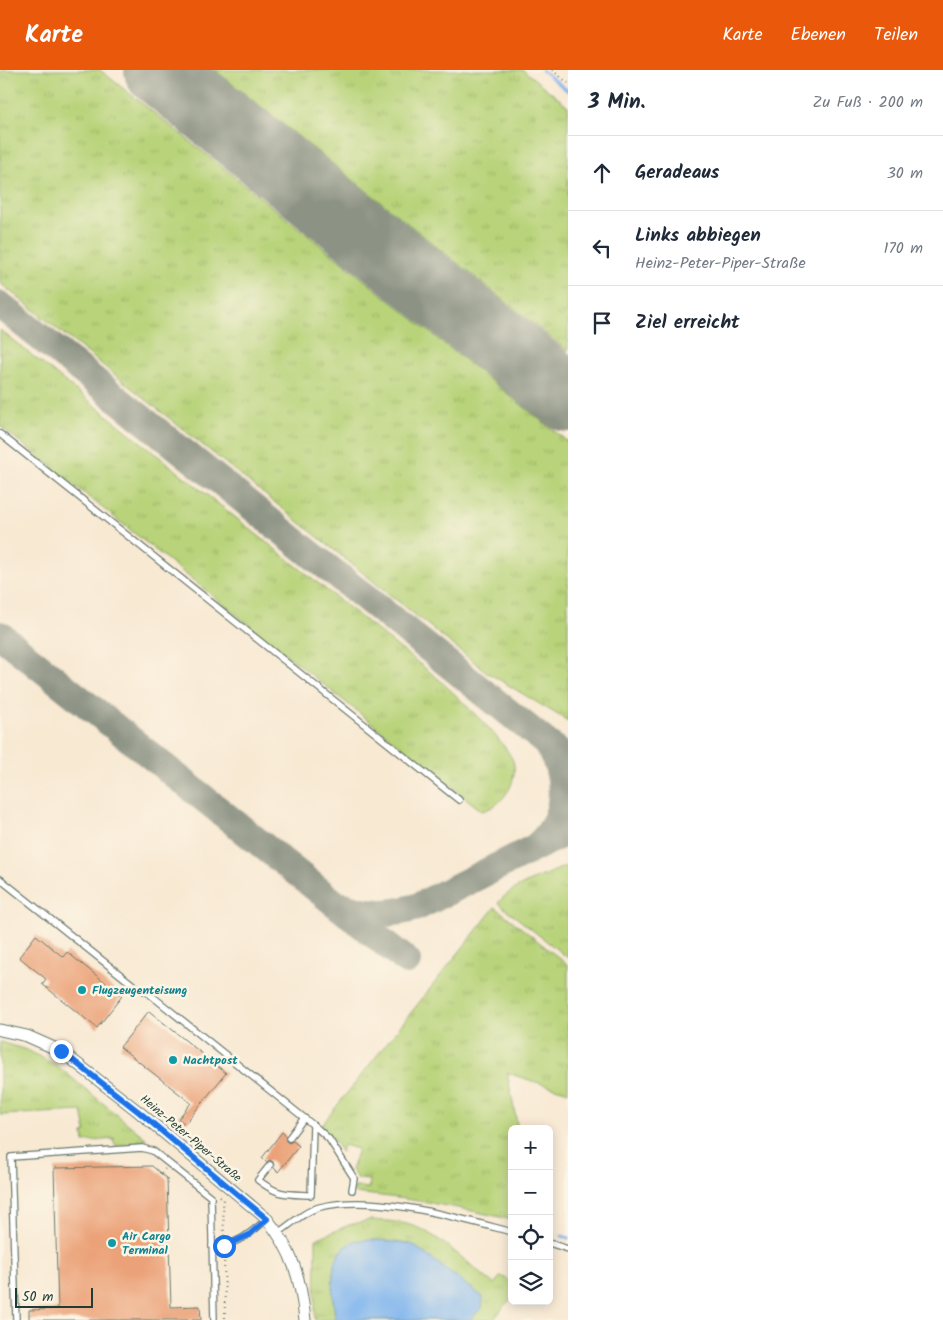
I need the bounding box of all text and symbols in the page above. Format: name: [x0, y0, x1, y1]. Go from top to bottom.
text: Karte: [25, 16, 83, 55]
text: Karte: [722, 21, 763, 50]
text: Ebenen: [791, 21, 846, 50]
text: Teilen: [874, 21, 918, 50]
text: 3 Min.: [588, 86, 646, 119]
text: Zu Fuß · 200 m: [812, 90, 923, 115]
text: Geradeaus: [635, 158, 720, 188]
icon: ahead: [588, 159, 616, 187]
text: 30 m: [887, 161, 923, 186]
text: Links abbiegen: [635, 221, 761, 251]
icon: left: [588, 234, 616, 262]
text: 170 m: [883, 236, 923, 261]
text: Heinz-Peter-Piper-Straße: [635, 251, 806, 276]
text: Ziel erreicht: [635, 308, 740, 338]
icon: arrive: [588, 309, 616, 337]
place label: Flugzeugenteisung: [92, 981, 187, 1000]
marker: Flugzeugenteisung: [76, 984, 88, 996]
route end: [50, 1040, 73, 1063]
place label: Nachtpost: [183, 1051, 238, 1070]
marker: Nachtpost: [167, 1054, 179, 1066]
street label: Heinz-Peter-Piper-Straße: [136, 1090, 246, 1187]
map controls: [508, 1125, 553, 1305]
button: +: [508, 1125, 553, 1170]
button: −: [508, 1170, 553, 1215]
button: locate: [508, 1215, 553, 1260]
place label: Air Cargo Terminal: [122, 1227, 171, 1260]
route start: [213, 1235, 236, 1258]
marker: Air Cargo Terminal: [106, 1237, 118, 1249]
button: layers: [508, 1260, 553, 1305]
scale bar: [15, 1285, 92, 1308]
text: 50 m: [22, 1286, 53, 1308]

